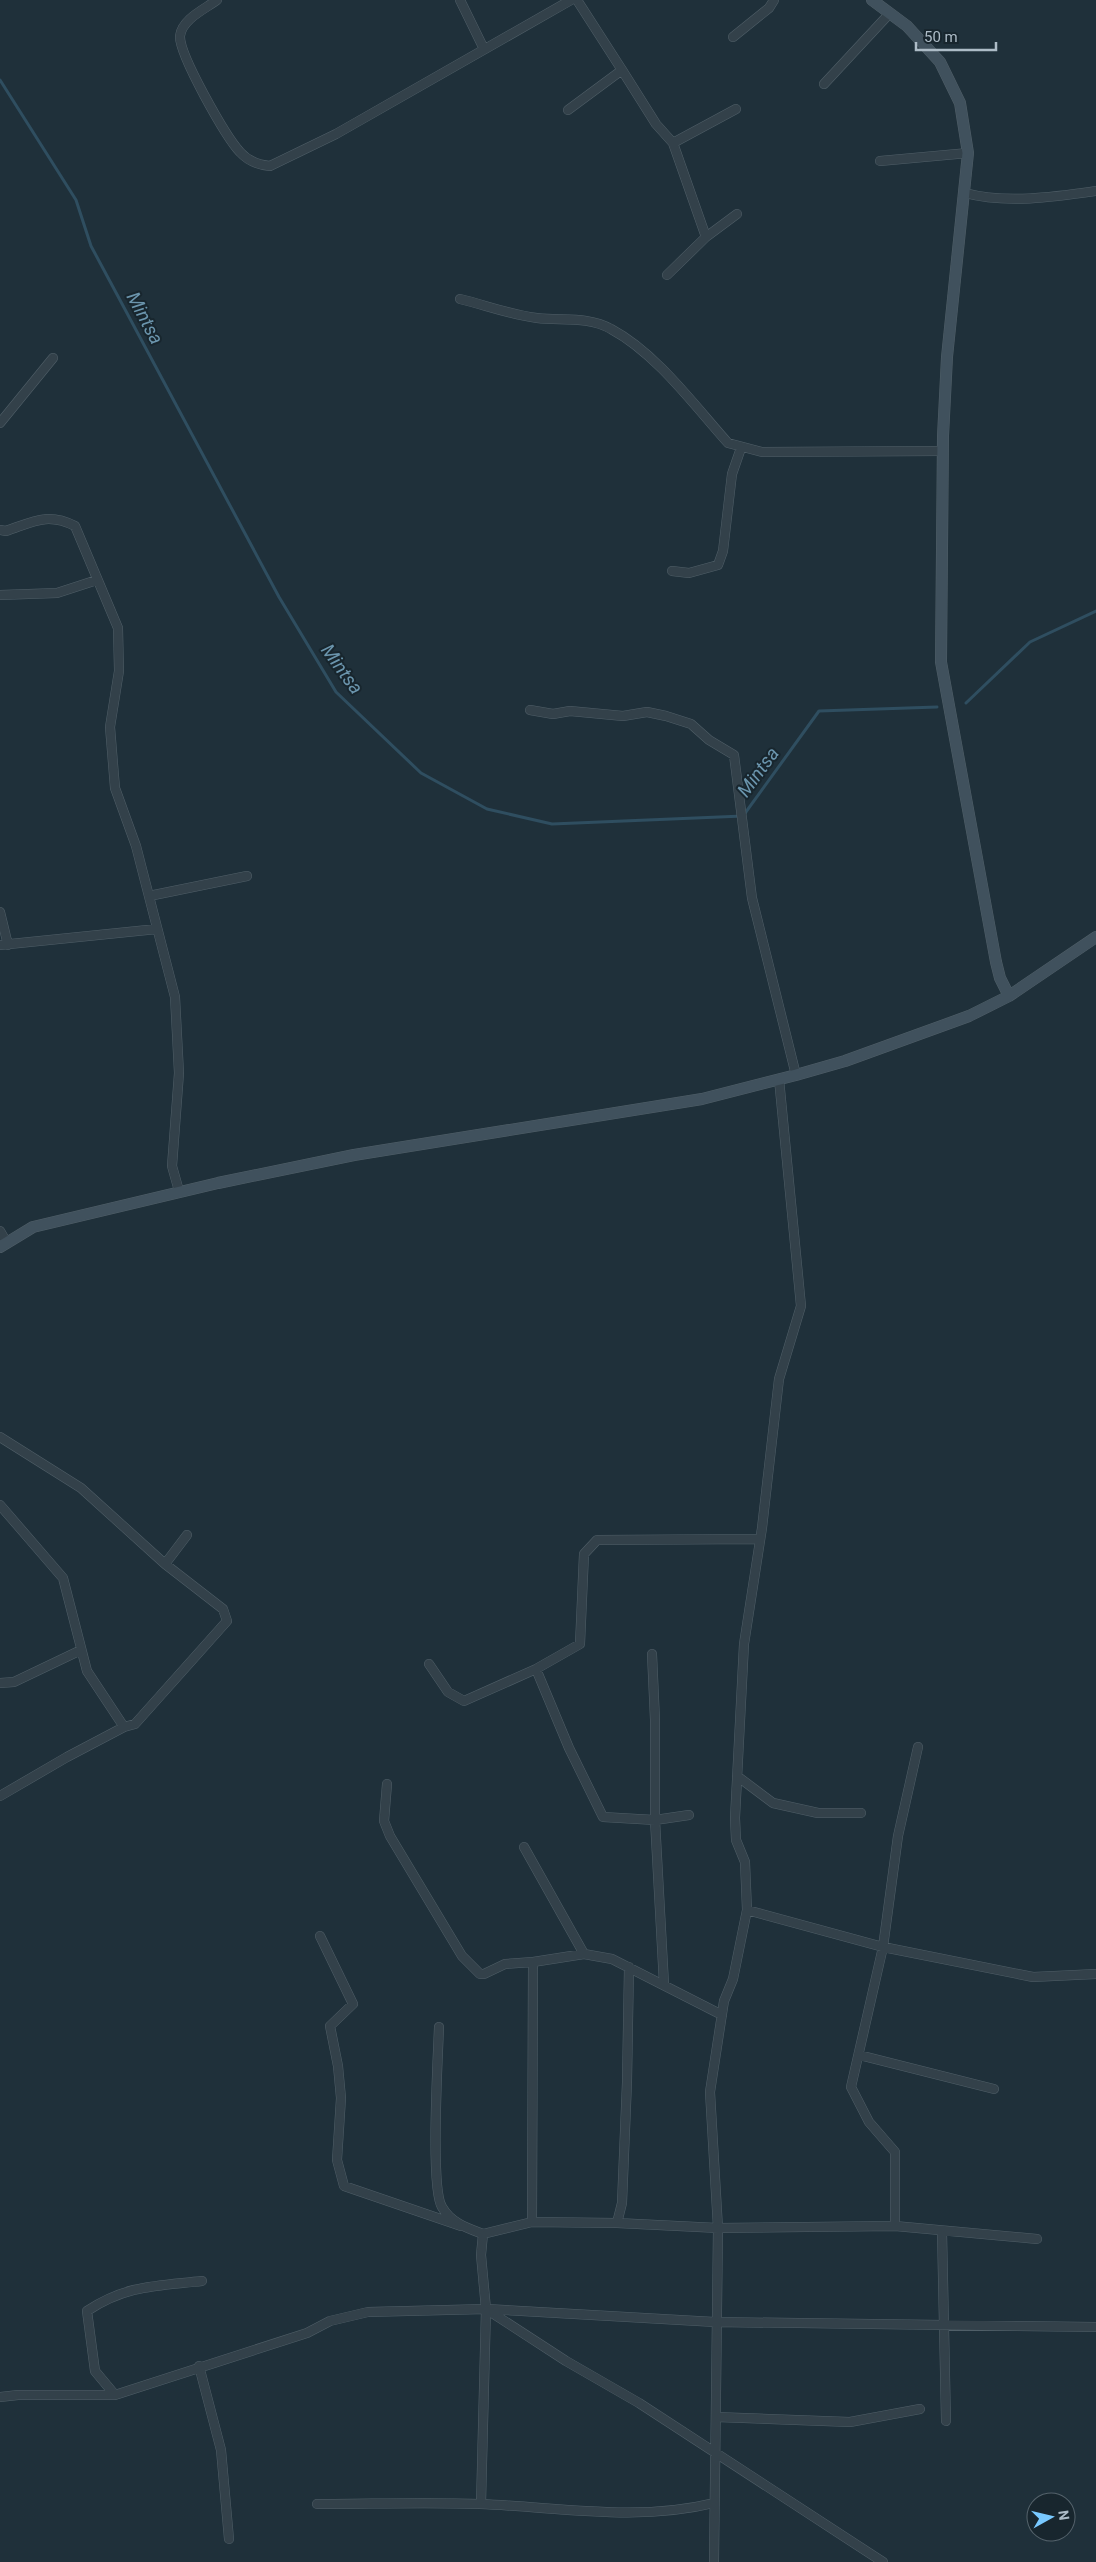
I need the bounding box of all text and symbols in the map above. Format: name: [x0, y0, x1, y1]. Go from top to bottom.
scale bar: [916, 20, 996, 52]
text: 50 m: [924, 28, 958, 46]
water label: Mintsa: [122, 288, 168, 348]
water label: Mintsa: [316, 639, 368, 699]
water label: Mintsa: [732, 742, 784, 802]
north arrow: [1026, 2492, 1076, 2542]
text: N: [1055, 2509, 1072, 2521]

